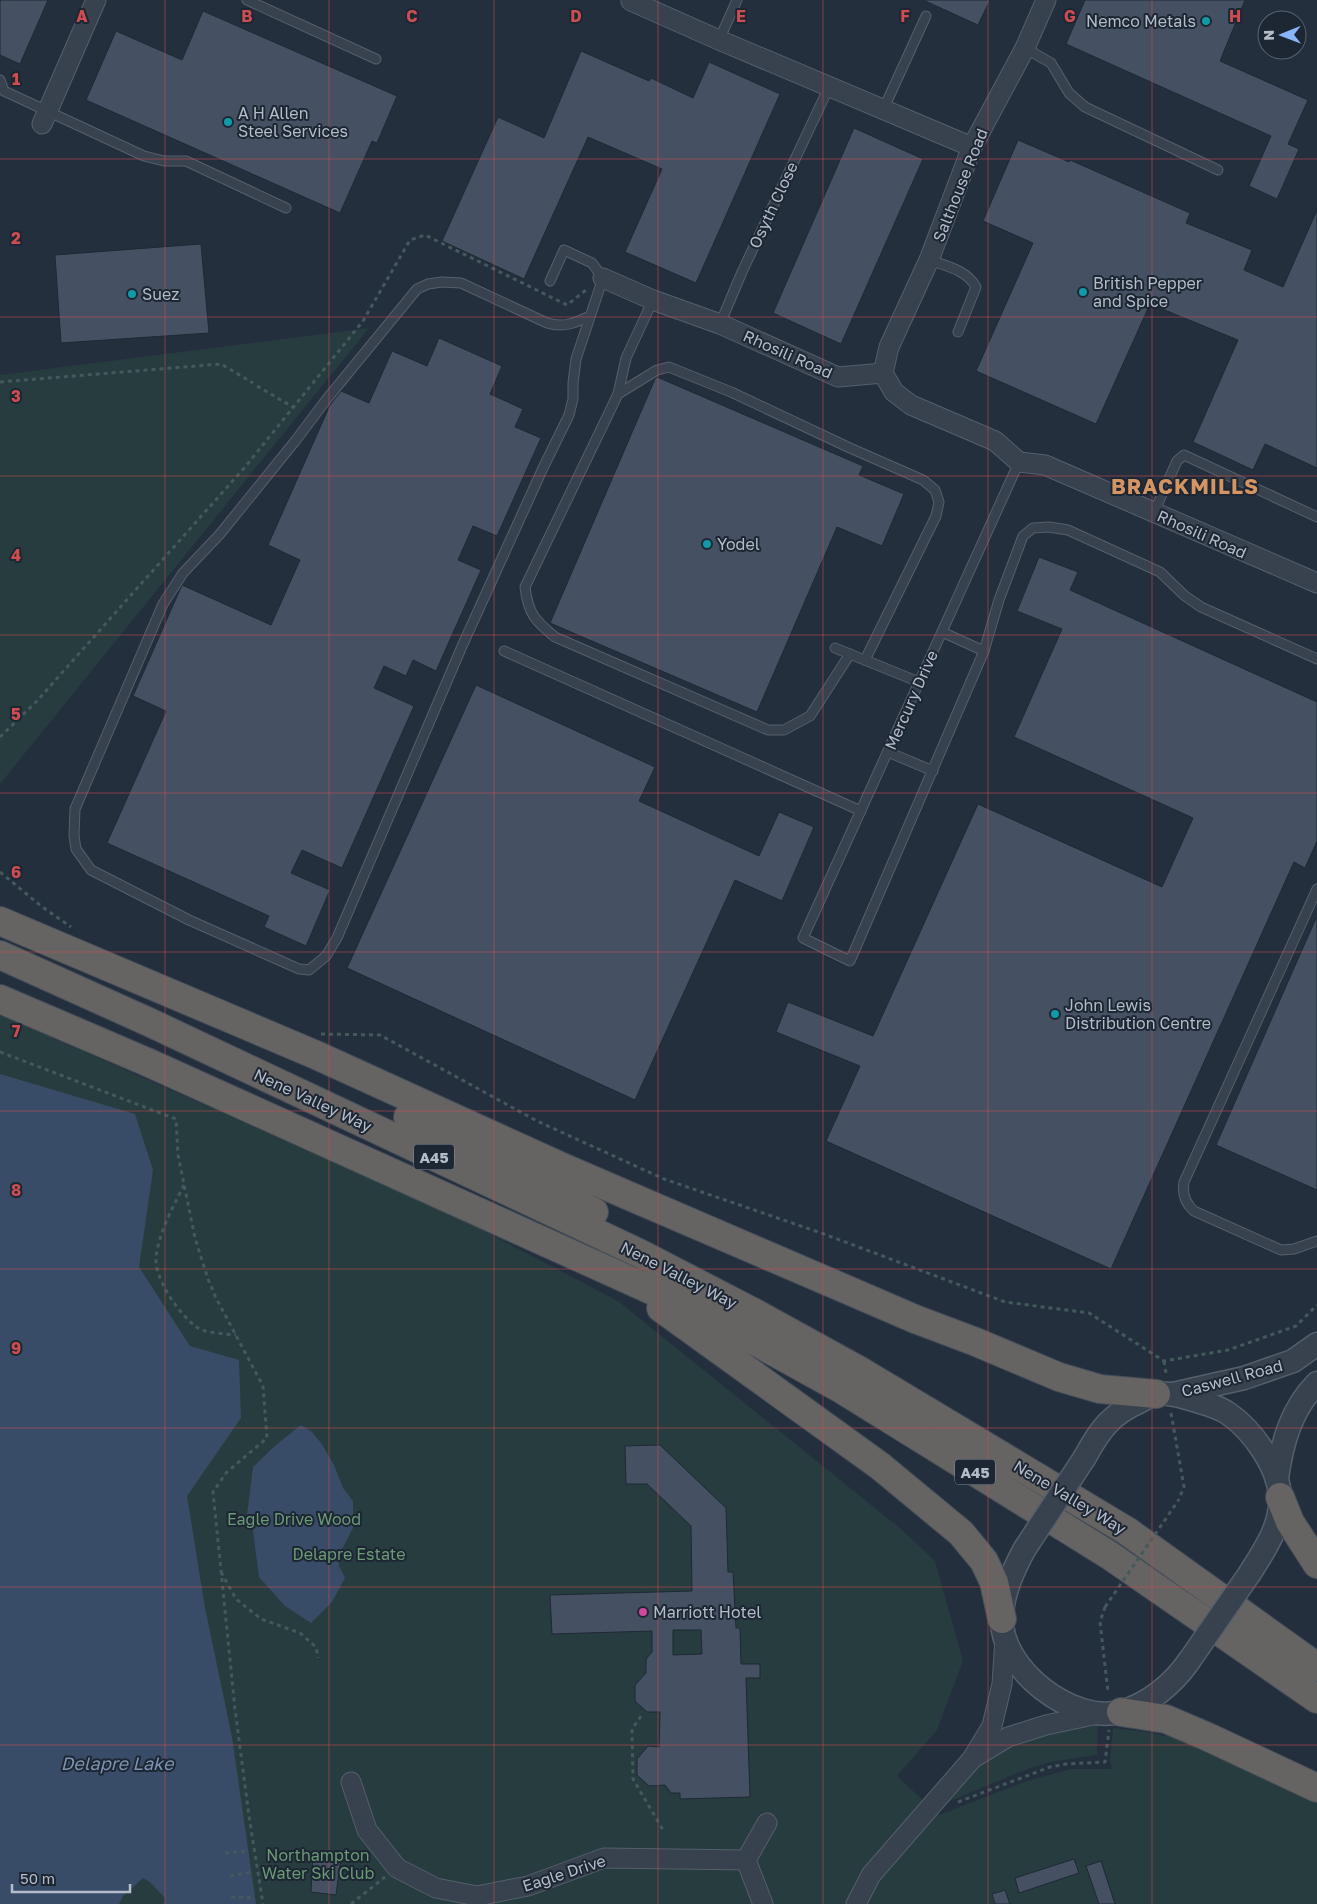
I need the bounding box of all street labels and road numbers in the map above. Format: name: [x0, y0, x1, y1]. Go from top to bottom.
street label: Salthouse Road: [928, 125, 992, 245]
street label: Osyth Close: [744, 159, 802, 251]
street label: Rhosili Road: [740, 325, 836, 383]
street label: Rhosili Road: [1154, 505, 1250, 563]
street label: Mercury Drive: [880, 647, 942, 753]
street label: Nene Valley Way: [251, 1064, 375, 1136]
road number: A45: [414, 1144, 454, 1170]
street label: Nene Valley Way: [618, 1237, 740, 1313]
street label: Caswell Road: [1179, 1355, 1285, 1401]
street label: Nene Valley Way: [1010, 1456, 1130, 1538]
road number: A45: [955, 1460, 995, 1484]
street label: Eagle Drive: [520, 1850, 608, 1896]

